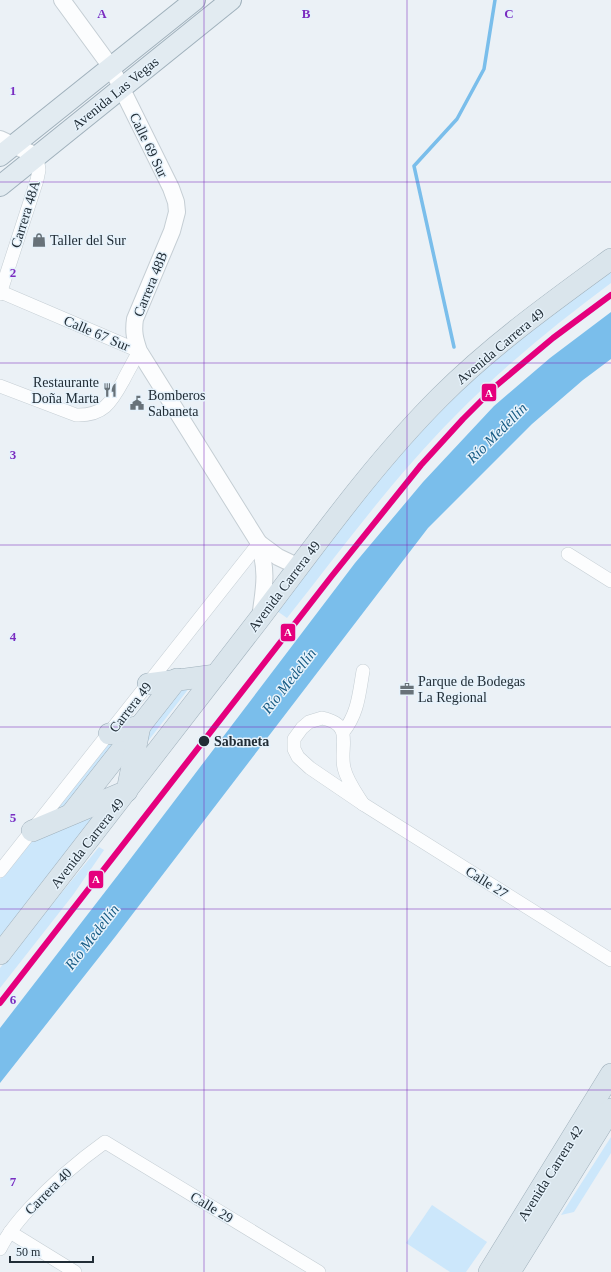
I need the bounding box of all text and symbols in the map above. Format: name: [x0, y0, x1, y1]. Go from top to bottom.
text: A: [97, 6, 107, 21]
text: B: [302, 6, 311, 21]
text: C: [504, 6, 514, 21]
street label: Avenida Las Vegas: [69, 54, 162, 133]
text: 1: [10, 83, 16, 98]
street label: Calle 69 Sur: [126, 110, 171, 180]
street label: Carrera 48A: [8, 178, 43, 250]
shop icon: Taller del Sur: [31, 232, 47, 248]
place label: Taller del Sur: [50, 233, 126, 248]
street label: Carrera 48B: [131, 249, 170, 319]
text: 2: [10, 265, 16, 280]
street label: Avenida Carrera 49: [454, 305, 547, 387]
street label: Calle 67 Sur: [62, 313, 132, 354]
place label: Restaurante Doña Marta: [32, 375, 100, 406]
restaurant icon: Restaurante Doña Marta: [102, 382, 118, 398]
line badge: A: [481, 383, 497, 402]
text: A: [485, 387, 493, 399]
place label: Bomberos Sabaneta: [148, 388, 206, 419]
public building icon: Bomberos Sabaneta: [129, 395, 145, 411]
water label: Río Medellín: [463, 400, 530, 467]
text: 3: [10, 447, 17, 462]
street label: Avenida Carrera 49: [244, 537, 324, 635]
line badge: A: [280, 623, 296, 642]
text: 4: [10, 629, 17, 644]
water label: Río Medellín: [258, 645, 319, 717]
place label: Parque de Bodegas La Regional: [418, 674, 525, 705]
street label: Carrera 49: [106, 679, 155, 735]
office icon: Parque de Bodegas La Regional: [399, 681, 415, 697]
marker: Sabaneta: [197, 734, 211, 748]
place label: Sabaneta: [214, 734, 269, 749]
street label: Avenida Carrera 49: [47, 795, 127, 891]
text: 5: [10, 810, 17, 825]
street label: Calle 27: [463, 864, 511, 901]
line badge: A: [88, 870, 104, 889]
water label: Río Medellín: [61, 901, 122, 973]
text: 6: [10, 992, 17, 1007]
street label: Avenida Carrera 42: [515, 1123, 586, 1224]
street label: Carrera 40: [22, 1165, 75, 1218]
text: 7: [10, 1174, 17, 1189]
street label: Calle 29: [188, 1189, 236, 1226]
scale bar: [10, 1238, 93, 1264]
text: 50 m: [16, 1245, 41, 1259]

